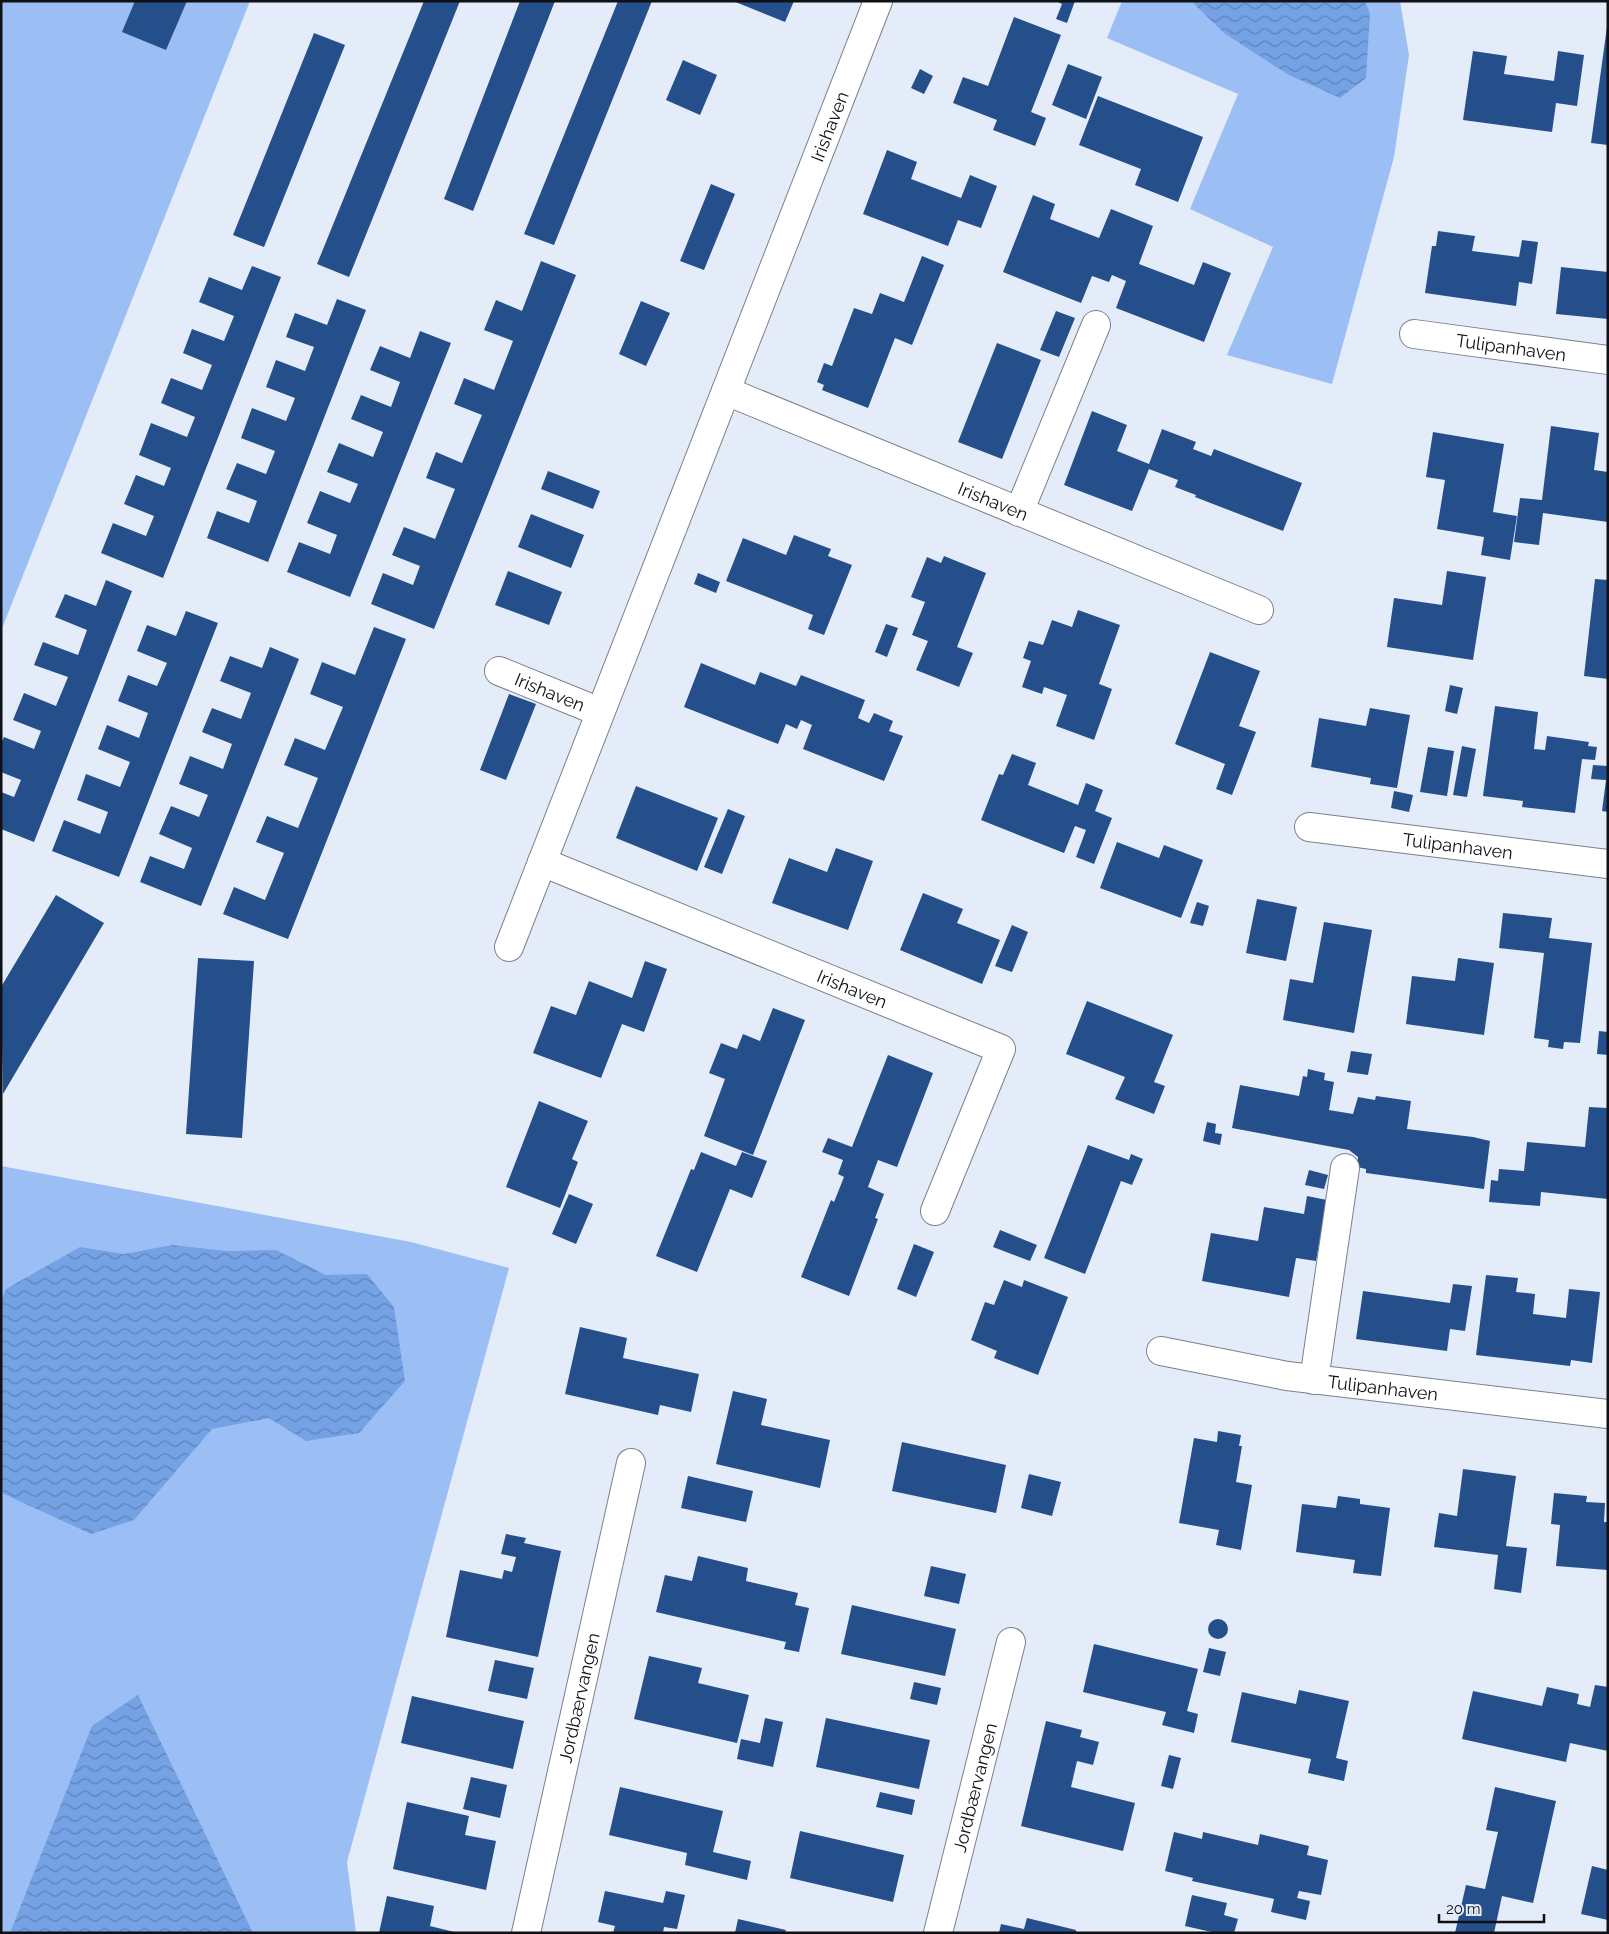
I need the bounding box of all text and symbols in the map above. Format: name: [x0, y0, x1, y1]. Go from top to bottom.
street label: Irishaven: [806, 88, 852, 164]
street label: Tulipanhaven: [1455, 329, 1567, 365]
street label: Irishaven: [955, 477, 1031, 525]
street label: Irishaven: [512, 668, 588, 715]
street label: Tulipanhaven: [1402, 828, 1514, 863]
street label: Irishaven: [814, 965, 890, 1012]
street label: Tulipanhaven: [1327, 1370, 1439, 1404]
street label: Jordbærvangen: [554, 1631, 603, 1765]
street label: Jordbærvangen: [948, 1721, 1001, 1854]
scale bar: [1439, 1892, 1544, 1924]
text: 20 m: [1446, 1900, 1481, 1918]

